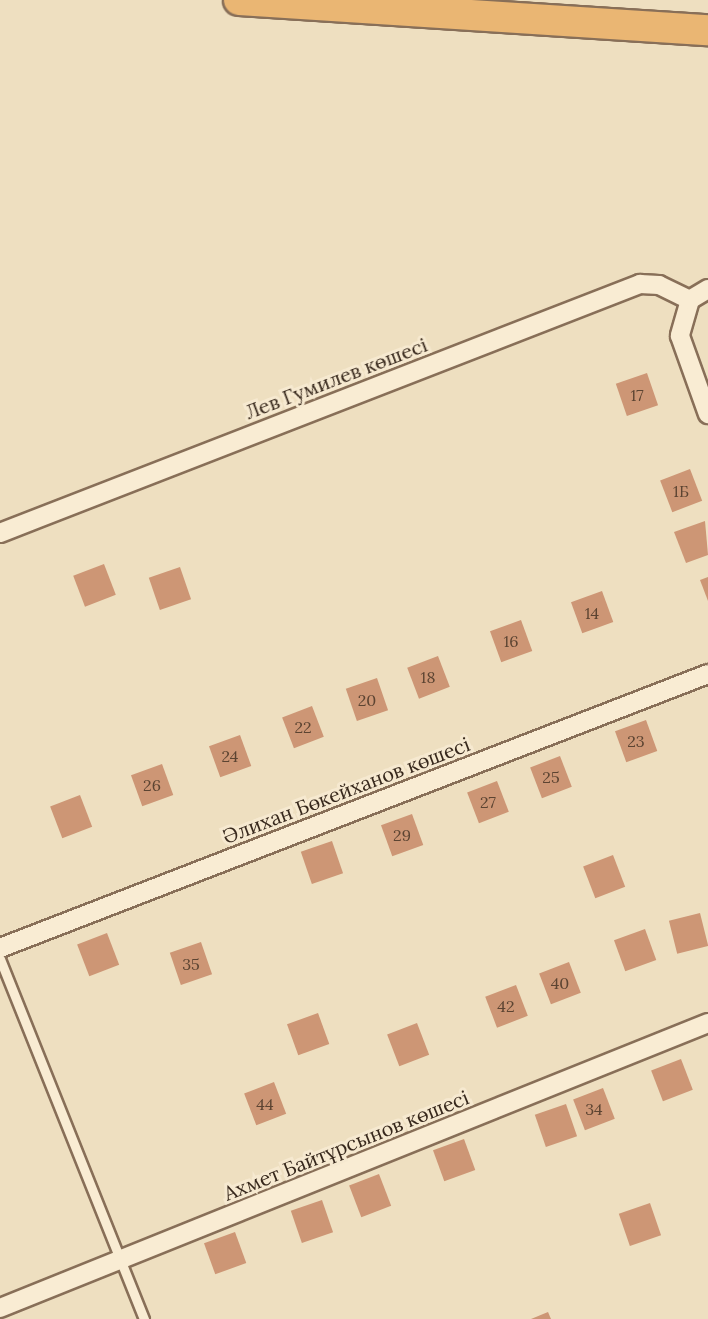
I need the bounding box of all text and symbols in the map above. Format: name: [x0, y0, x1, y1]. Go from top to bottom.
street label: Лев Гумилев көшесі: [242, 332, 430, 424]
house number: 17: [630, 385, 644, 405]
house number: 1Б: [673, 481, 689, 501]
house number: 14: [585, 603, 599, 623]
house number: 16: [503, 631, 519, 651]
house number: 18: [421, 667, 435, 687]
house number: 20: [358, 690, 376, 710]
house number: 22: [294, 717, 312, 737]
house number: 23: [627, 731, 645, 751]
street label: Әлихан Бөкейханов көшесі: [219, 732, 473, 848]
house number: 24: [222, 746, 238, 766]
house number: 25: [542, 767, 560, 787]
house number: 26: [143, 775, 161, 795]
house number: 27: [480, 792, 496, 812]
house number: 29: [393, 825, 411, 845]
house number: 35: [182, 954, 200, 974]
house number: 40: [551, 973, 569, 993]
house number: 42: [497, 996, 515, 1016]
street label: Ахмет Байтұрсынов көшесі: [220, 1085, 472, 1205]
house number: 44: [256, 1094, 274, 1114]
house number: 34: [585, 1099, 603, 1119]

